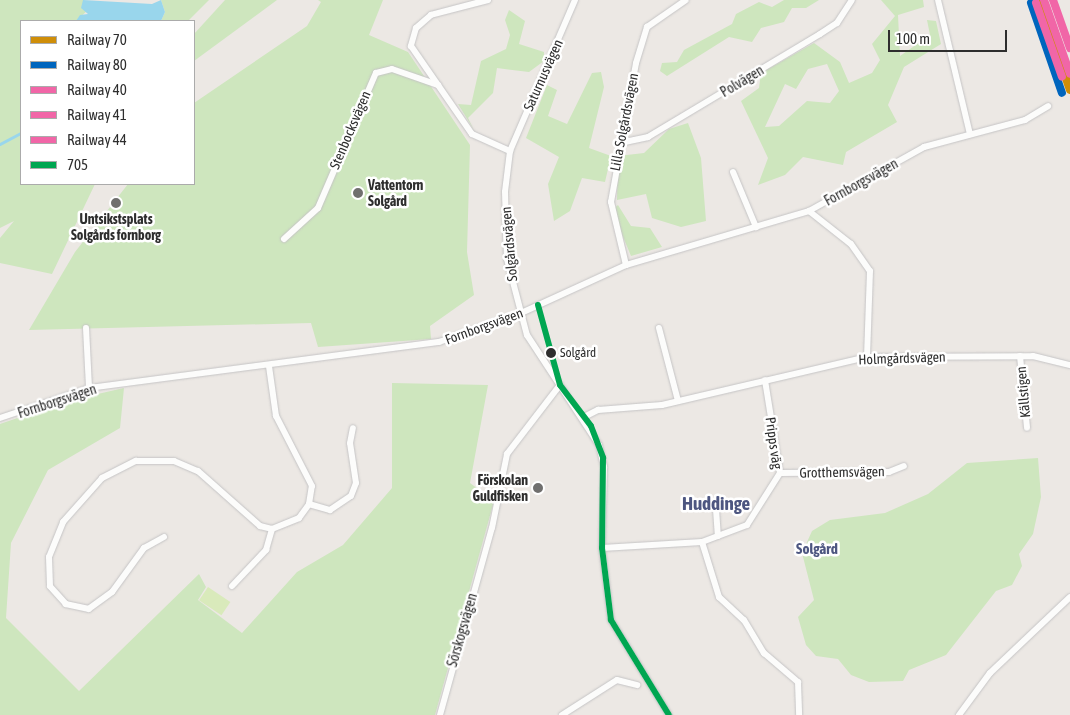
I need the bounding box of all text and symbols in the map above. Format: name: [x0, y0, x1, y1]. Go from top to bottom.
legend: [20, 20, 195, 185]
scale bar: [890, 20, 1009, 52]
text: 100 m: [896, 30, 930, 47]
text: Railway 70: [67, 31, 127, 48]
street label: Saturnusvägen: [520, 36, 566, 114]
text: Railway 80: [67, 56, 127, 73]
street label: Polvägen: [717, 61, 767, 101]
street label: Lilla Solgårdsvägen: [606, 72, 642, 172]
text: Railway 40: [67, 81, 127, 98]
street label: Stenbocksvägen: [326, 88, 374, 172]
text: Railway 41: [67, 106, 127, 123]
text: Railway 44: [67, 131, 127, 148]
street label: Fornborgsvägen: [821, 155, 901, 209]
text: 705: [67, 156, 88, 173]
place label: Vattentorn Solgård: [368, 177, 423, 210]
marker: Vattentorn Solgård: [352, 187, 364, 199]
marker: Untsikstsplats Solgårds fornborg: [110, 197, 122, 209]
street label: Solgårdsvägen: [497, 206, 521, 282]
place label: Untsikstsplats Solgårds fornborg: [71, 211, 161, 243]
street label: Fornborgsvägen: [443, 304, 525, 348]
place label: Solgård: [560, 345, 596, 361]
marker: Solgård: [546, 348, 556, 358]
street label: Holmgårdsvägen: [858, 348, 946, 368]
street label: Källstigen: [1012, 366, 1034, 418]
street label: Fornborgsvägen: [16, 380, 98, 422]
street label: Pripps väg: [762, 416, 786, 470]
street label: Grotthemsvägen: [799, 463, 885, 481]
place label: Förskolan Guldfisken: [473, 472, 528, 504]
marker: Förskolan Guldfisken: [532, 482, 544, 494]
district label: Huddinge: [682, 493, 750, 515]
district label: Solgård: [796, 540, 838, 558]
street label: Sörskogsvägen: [443, 591, 481, 669]

